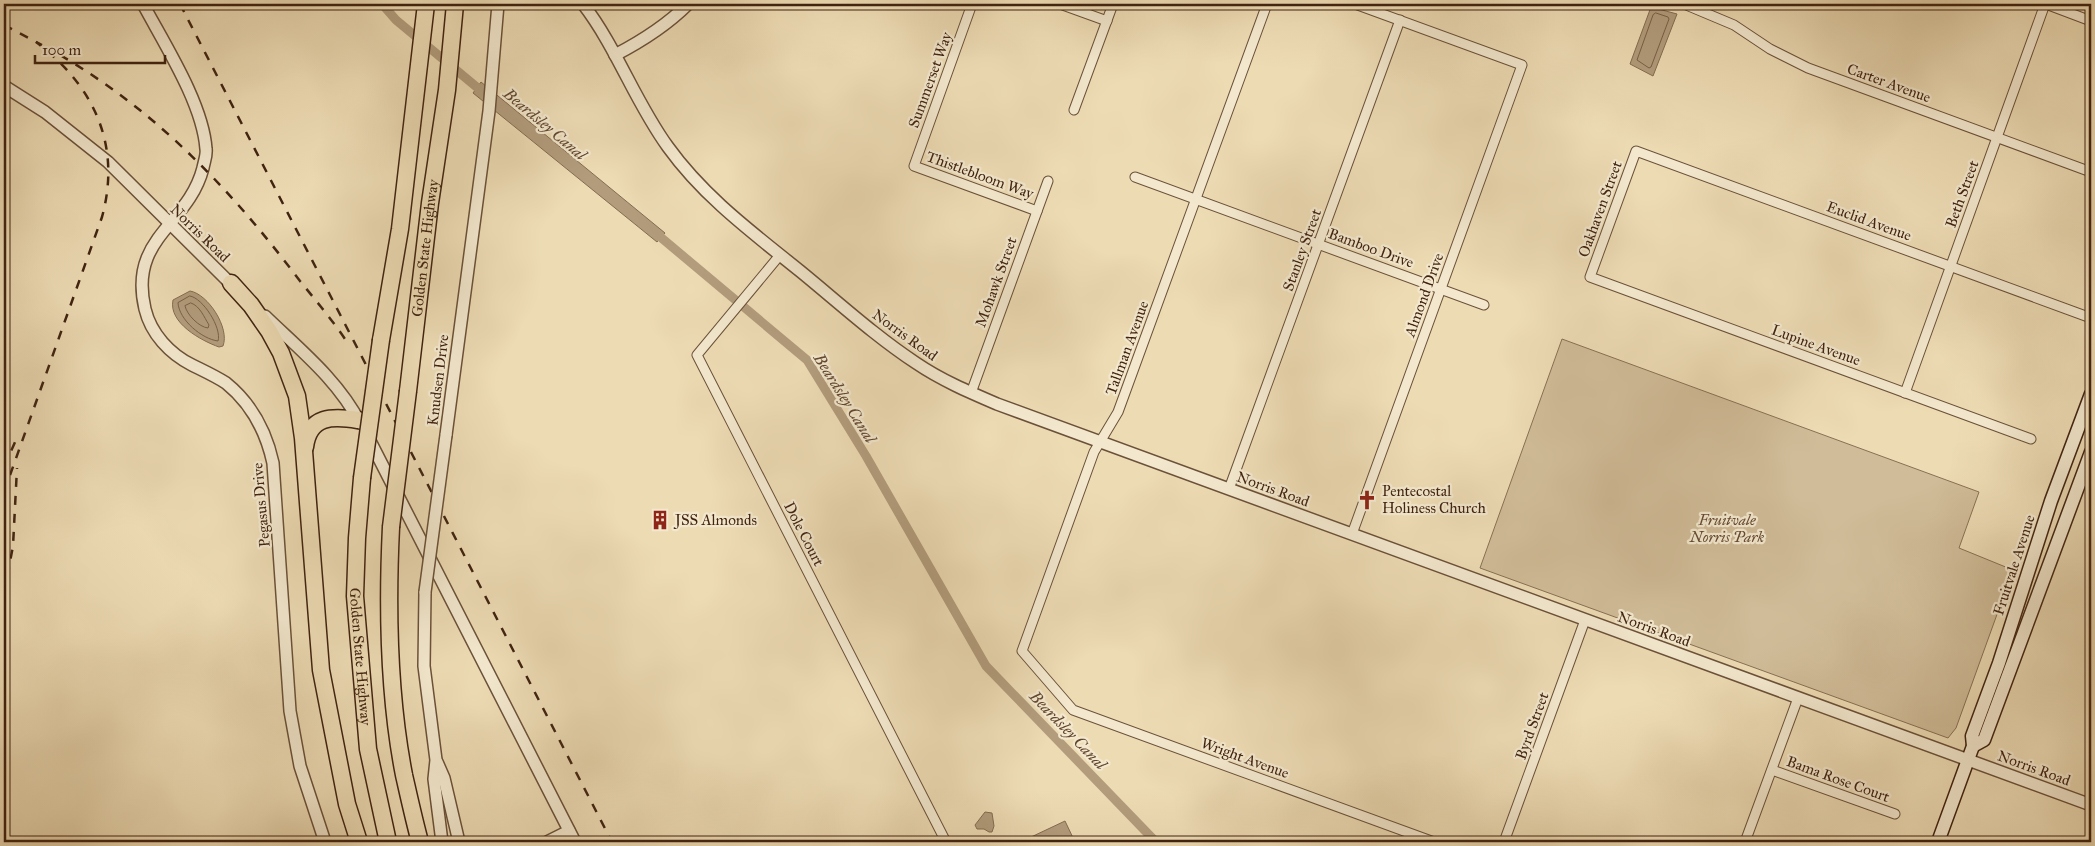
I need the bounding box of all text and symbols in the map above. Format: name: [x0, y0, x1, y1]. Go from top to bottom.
street label: Summerset Way: [904, 29, 956, 130]
scale bar: [35, 32, 165, 64]
text: 100 m: [42, 41, 82, 59]
street label: Carter Avenue: [1845, 60, 1933, 106]
water label: Beardsley Canal: [499, 83, 591, 165]
street label: Thistlebloom Way: [924, 147, 1037, 203]
street label: Beth Street: [1942, 157, 1983, 230]
street label: Oakhaven Street: [1574, 158, 1626, 260]
street label: Golden State Highway: [408, 177, 443, 318]
street label: Euclid Avenue: [1824, 197, 1914, 245]
street label: Norris Road: [166, 200, 234, 266]
street label: Stanley Street: [1279, 206, 1325, 294]
street label: Bamboo Drive: [1326, 224, 1416, 272]
street label: Mohawk Street: [971, 234, 1021, 330]
street label: Almond Drive: [1400, 251, 1447, 340]
street label: Tallman Avenue: [1102, 298, 1152, 398]
street label: Norris Road: [869, 305, 941, 365]
street label: Lupine Avenue: [1769, 321, 1863, 369]
street label: Knudsen Drive: [423, 333, 453, 427]
water label: Beardsley Canal: [809, 349, 881, 448]
street label: Pegasus Drive: [248, 462, 274, 548]
street label: Norris Road: [1234, 468, 1312, 511]
place label: Pentecostal Holiness Church: [1382, 482, 1486, 517]
church icon: Pentecostal Holiness Church: [1356, 489, 1378, 511]
street label: Dole Court: [780, 499, 828, 570]
building icon: JSS Almonds: [649, 509, 671, 531]
place label: JSS Almonds: [673, 511, 757, 530]
park label: Fruitvale Norris Park: [1689, 511, 1764, 546]
street label: Fruitvale Avenue: [1989, 513, 2039, 617]
street label: Golden State Highway: [346, 587, 375, 727]
street label: Norris Road: [1615, 608, 1693, 651]
water label: Beardsley Canal: [1025, 686, 1111, 774]
street label: Byrd Street: [1511, 689, 1553, 762]
street label: Wright Avenue: [1199, 734, 1291, 782]
street label: Norris Road: [1995, 747, 2073, 790]
street label: Bama Rose Court: [1784, 752, 1893, 806]

